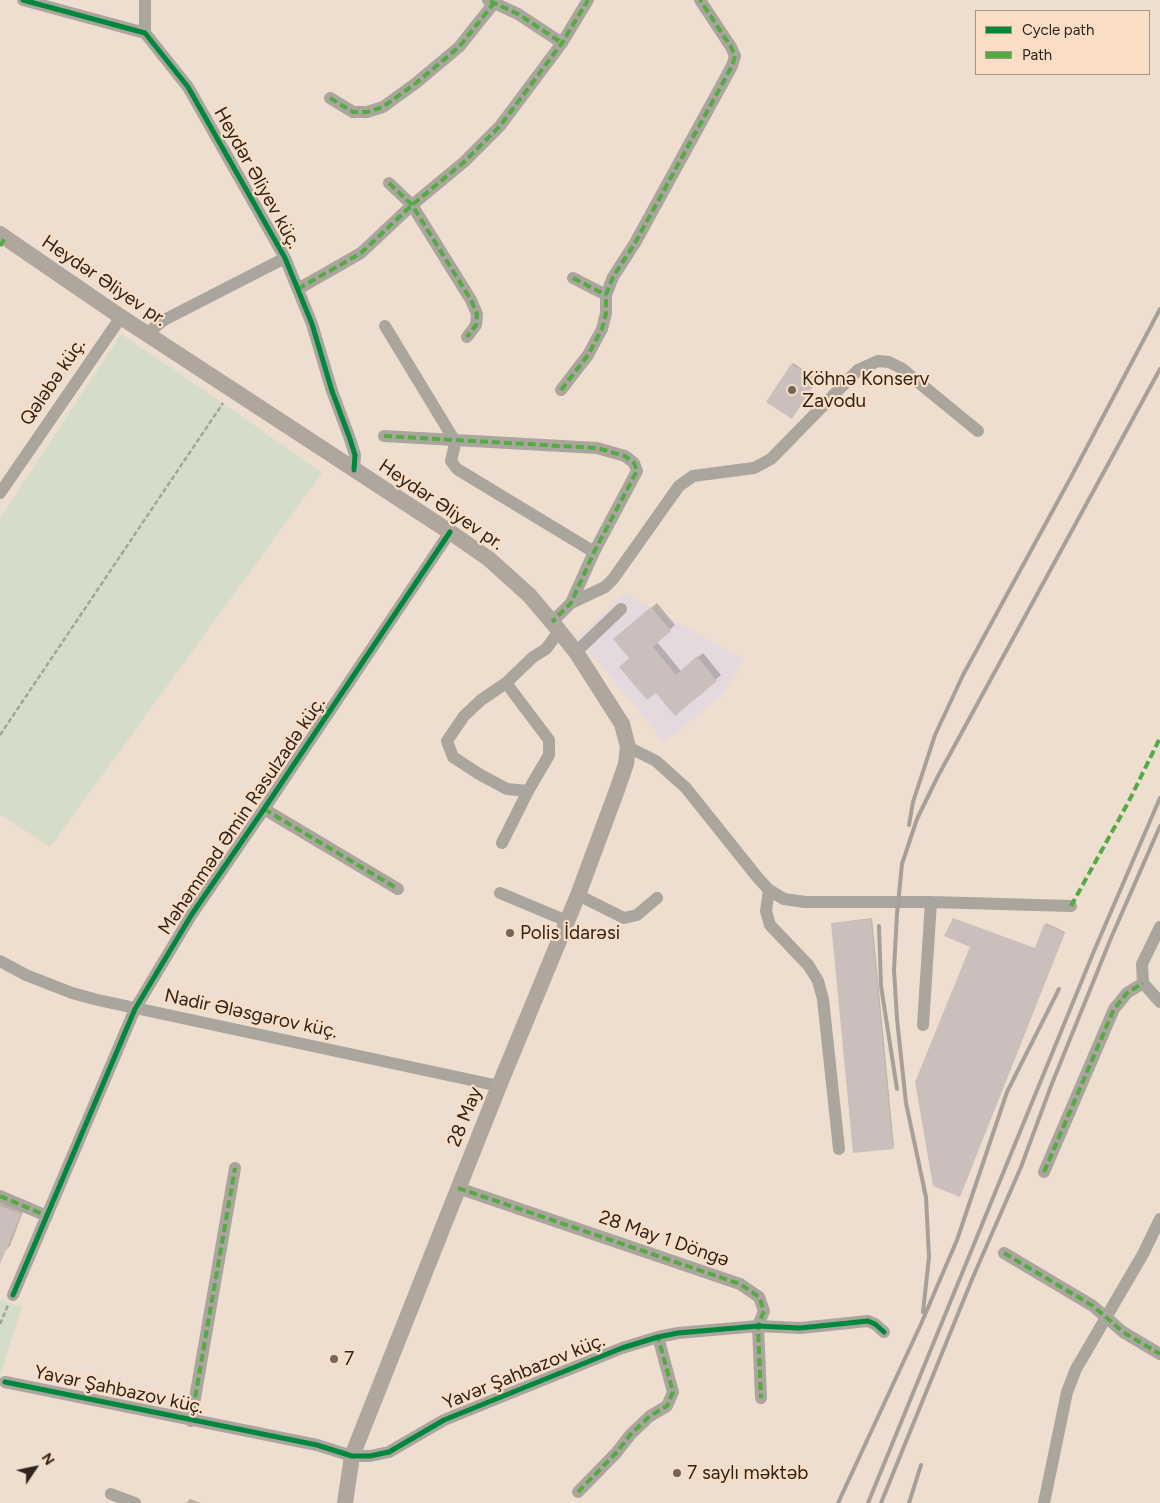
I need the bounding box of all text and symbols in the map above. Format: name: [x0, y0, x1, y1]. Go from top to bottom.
legend: [975, 10, 1150, 75]
text: Cycle path: [1022, 21, 1094, 39]
text: Path: [1022, 46, 1052, 64]
street label: Heydər Əliyev küç.: [209, 103, 305, 253]
street label: Heydər Əliyev pr.: [37, 231, 171, 331]
street label: Qələbə küç.: [15, 334, 91, 430]
place label: Köhnə Konserv Zavodu: [802, 368, 929, 412]
marker: Köhnə Konserv Zavodu: [786, 384, 798, 396]
street label: Heydər Əliyev pr.: [374, 455, 508, 555]
street label: Məhəmməd Əmin Rəsulzadə küç.: [154, 693, 330, 939]
place label: Polis İdarəsi: [520, 922, 620, 944]
marker: Polis İdarəsi: [504, 927, 516, 939]
street label: Nadir Ələsgərov küç.: [162, 985, 340, 1043]
street label: 28 May: [443, 1084, 487, 1150]
street label: 28 May 1 Döngə: [596, 1206, 732, 1272]
street label: Yavər Şahbazov küç.: [440, 1329, 608, 1415]
place label: 7: [344, 1348, 354, 1370]
marker: 7: [328, 1353, 340, 1365]
street label: Yavər Şahbazov küç.: [32, 1361, 206, 1419]
north arrow: [10, 1443, 60, 1493]
text: N: [38, 1450, 58, 1469]
place label: 7 saylı məktəb: [687, 1462, 808, 1484]
marker: 7 saylı məktəb: [671, 1467, 683, 1479]

